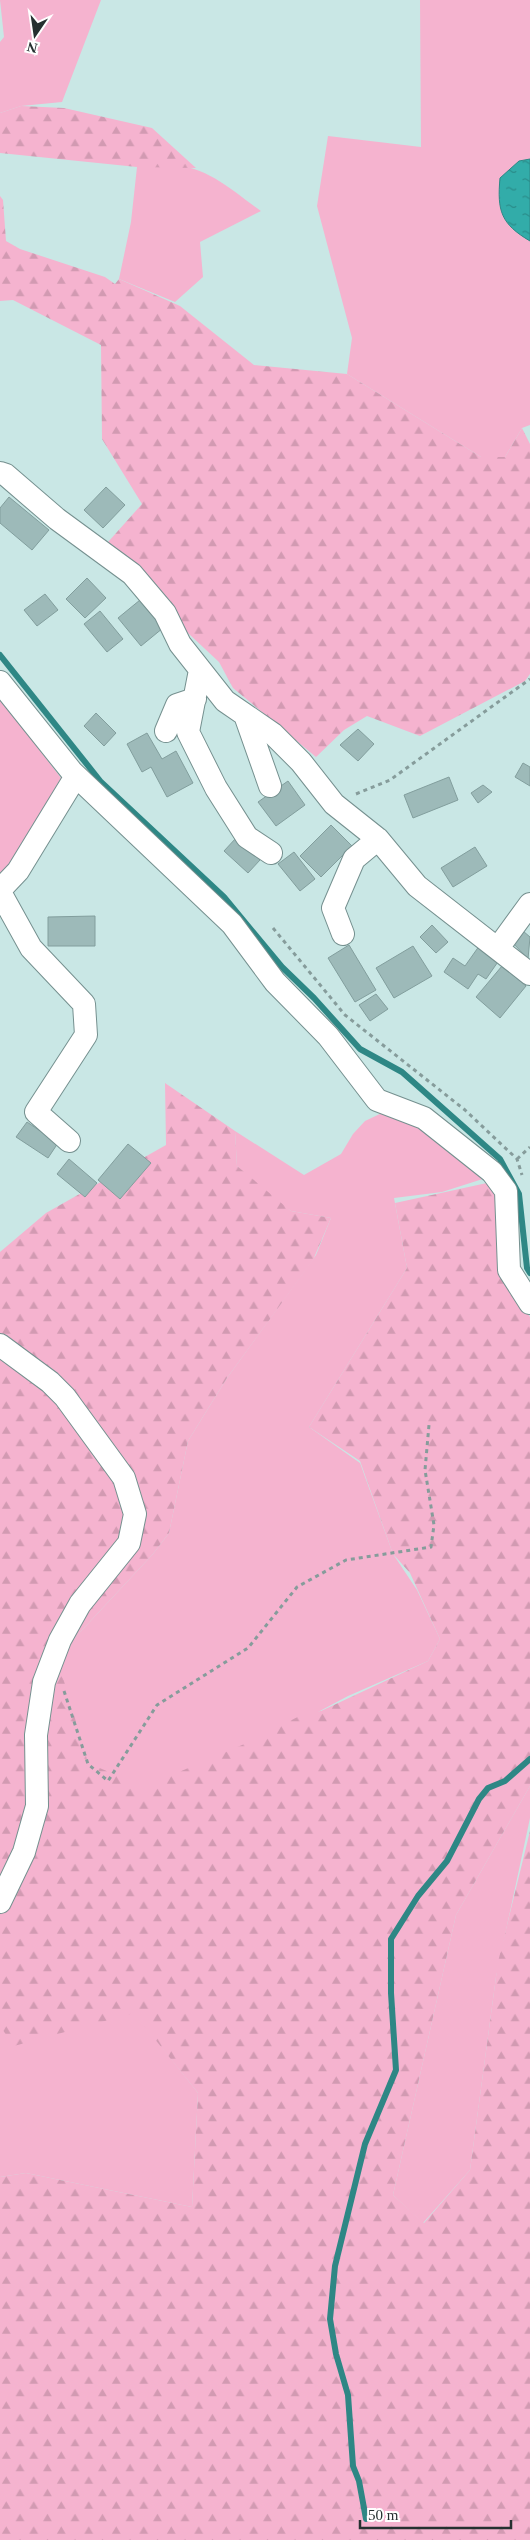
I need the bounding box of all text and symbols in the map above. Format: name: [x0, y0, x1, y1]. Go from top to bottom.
north arrow: [10, 10, 60, 60]
text: N: [26, 39, 39, 56]
scale bar: [360, 2498, 511, 2530]
text: 50 m: [368, 2507, 399, 2523]

